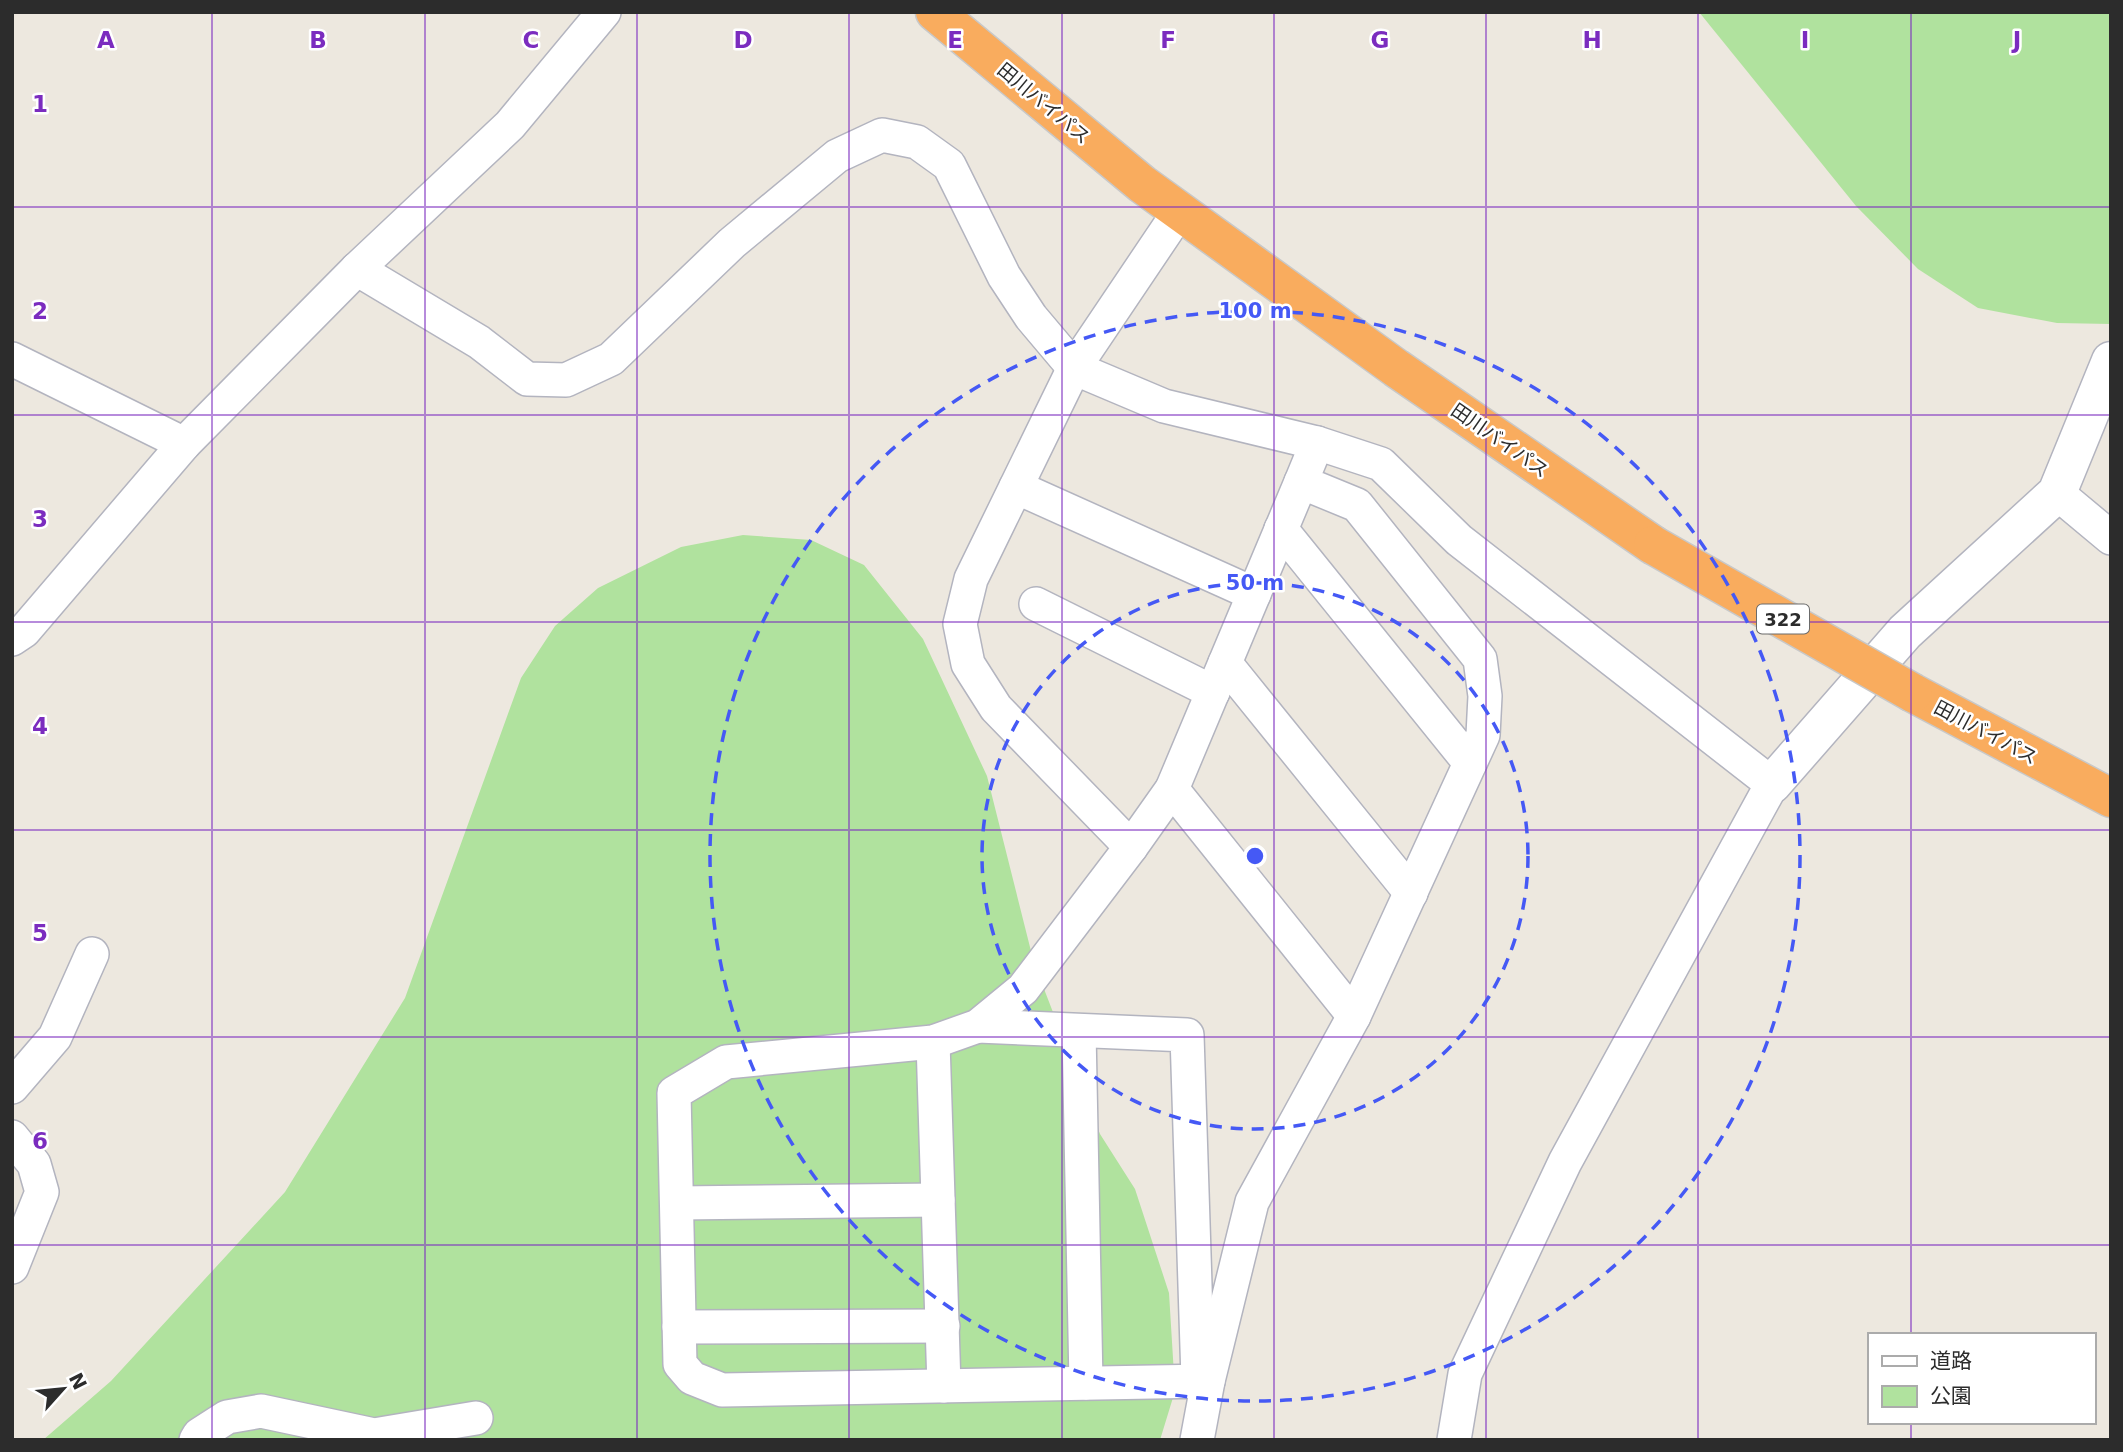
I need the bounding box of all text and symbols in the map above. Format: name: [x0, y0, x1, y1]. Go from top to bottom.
text: A: [97, 27, 115, 53]
text: B: [309, 27, 327, 53]
text: C: [523, 27, 539, 53]
text: D: [733, 27, 753, 53]
text: E: [947, 27, 963, 53]
text: F: [1160, 27, 1176, 53]
text: G: [1371, 27, 1389, 53]
text: H: [1582, 27, 1602, 53]
text: I: [1801, 27, 1809, 53]
text: J: [2011, 27, 2021, 53]
street label: 田川バイパス: [993, 58, 1095, 148]
text: 1: [32, 91, 48, 117]
text: 2: [32, 298, 48, 324]
text: 100 m: [1218, 299, 1292, 323]
street label: 田川バイパス: [1447, 398, 1553, 482]
text: 3: [32, 506, 48, 532]
text: 50 m: [1226, 571, 1284, 595]
road number: 322: [1757, 604, 1809, 634]
street label: 田川バイパス: [1931, 696, 2041, 768]
text: 4: [32, 713, 48, 739]
centre of rings: [1243, 844, 1267, 868]
text: 5: [32, 920, 48, 946]
text: 6: [32, 1128, 48, 1154]
legend: [1868, 1333, 2095, 1424]
text: 道路: [1930, 1349, 1972, 1373]
north arrow: [28, 1354, 98, 1424]
text: N: [65, 1369, 92, 1393]
text: 公園: [1930, 1384, 1972, 1408]

